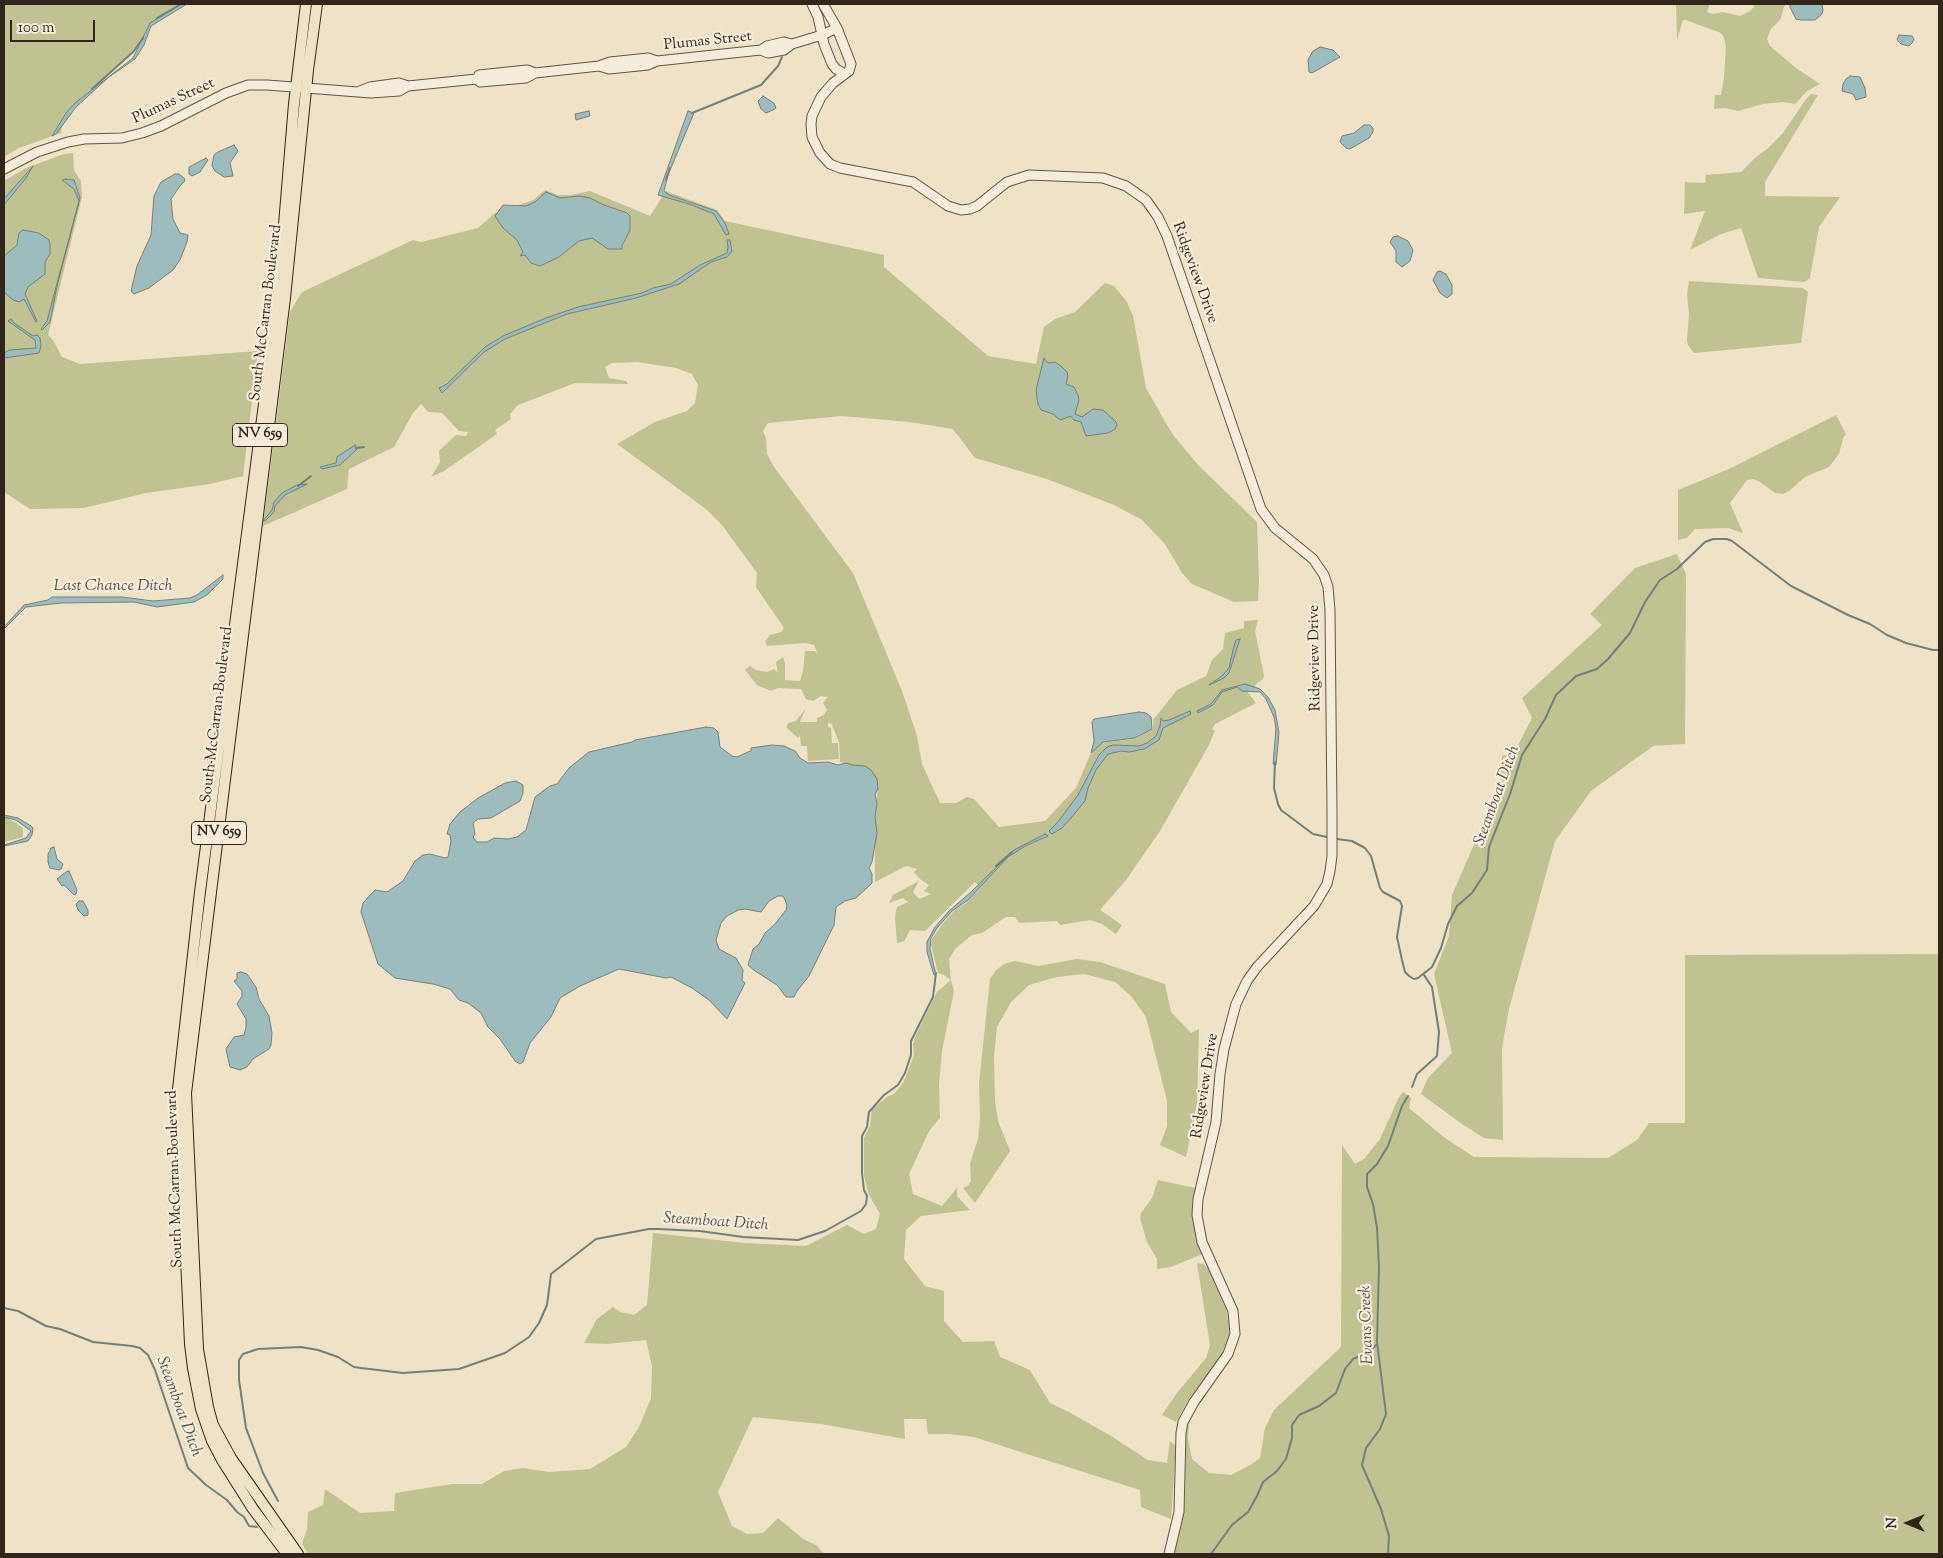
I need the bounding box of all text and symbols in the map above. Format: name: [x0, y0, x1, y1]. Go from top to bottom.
scale bar: [12, 10, 98, 42]
text: 100 m: [18, 18, 54, 39]
street label: Plumas Street: [663, 28, 753, 56]
street label: Plumas Street: [130, 75, 218, 129]
street label: Ridgeview Drive: [1167, 220, 1221, 326]
street label: South McCarran Boulevard: [247, 224, 287, 402]
road number: NV 659: [232, 424, 288, 446]
water label: Last Chance Ditch: [54, 577, 172, 597]
street label: Ridgeview Drive: [1306, 605, 1326, 711]
street label: South McCarran Boulevard: [198, 626, 238, 804]
water label: Steamboat Ditch: [1471, 743, 1525, 849]
road number: NV 659: [192, 821, 246, 844]
street label: Ridgeview Drive: [1189, 1032, 1223, 1140]
street label: South McCarran Boulevard: [164, 1090, 188, 1268]
water label: Steamboat Ditch: [663, 1210, 769, 1236]
water label: Evans Creek: [1357, 1285, 1379, 1365]
water label: Steamboat Ditch: [151, 1354, 205, 1460]
north arrow: [1883, 1498, 1933, 1548]
text: N: [1883, 1517, 1903, 1529]

